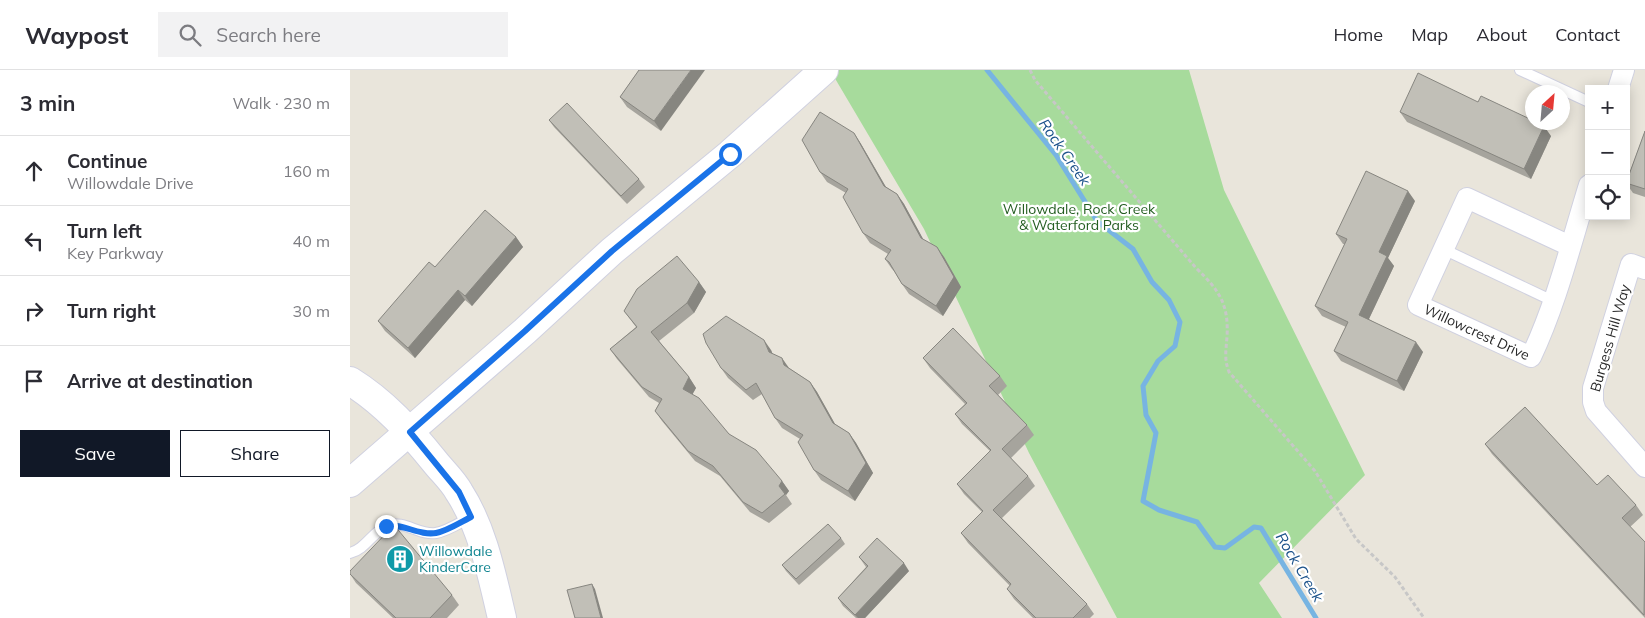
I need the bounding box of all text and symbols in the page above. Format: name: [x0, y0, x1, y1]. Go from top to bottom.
search box: [158, 12, 508, 57]
text: Waypost: [25, 20, 128, 50]
icon: search: [176, 21, 204, 49]
text: Search here: [216, 23, 321, 47]
text: Home: [1333, 23, 1383, 46]
text: Map: [1411, 23, 1448, 46]
text: About: [1476, 23, 1527, 46]
text: Contact: [1555, 23, 1620, 46]
north arrow: [1525, 85, 1570, 130]
map controls: [1585, 85, 1630, 220]
button: +: [1585, 85, 1630, 130]
text: 3 min: [20, 90, 75, 116]
text: Walk · 230 m: [232, 93, 330, 113]
water label: Rock Creek: [1035, 115, 1096, 190]
button: −: [1585, 130, 1630, 175]
route start: [719, 143, 742, 166]
text: Continue: [67, 149, 147, 173]
icon: ahead: [20, 157, 48, 185]
text: 160 m: [283, 161, 330, 181]
text: Willowdale Drive: [67, 173, 194, 193]
button: locate: [1585, 175, 1630, 220]
park label: Willowdale, Rock Creek & Waterford Parks: [1003, 200, 1156, 234]
text: Turn left: [67, 219, 142, 243]
icon: left: [20, 227, 48, 255]
text: 40 m: [293, 231, 330, 251]
text: Key Parkway: [67, 243, 163, 263]
street label: Burgess Hill Way: [1586, 282, 1634, 394]
icon: right: [20, 297, 48, 325]
text: Turn right: [67, 299, 156, 323]
street label: Willowcrest Drive: [1421, 300, 1533, 364]
text: 30 m: [293, 301, 330, 321]
icon: arrive: [20, 367, 48, 395]
text: Arrive at destination: [67, 369, 253, 393]
button: Save: [20, 430, 170, 477]
button: Share: [180, 430, 330, 477]
route end: [375, 515, 398, 538]
water label: Rock Creek: [1272, 529, 1329, 606]
place label: Willowdale KinderCare: [419, 542, 492, 576]
building icon: Willowdale KinderCare: [385, 544, 415, 574]

